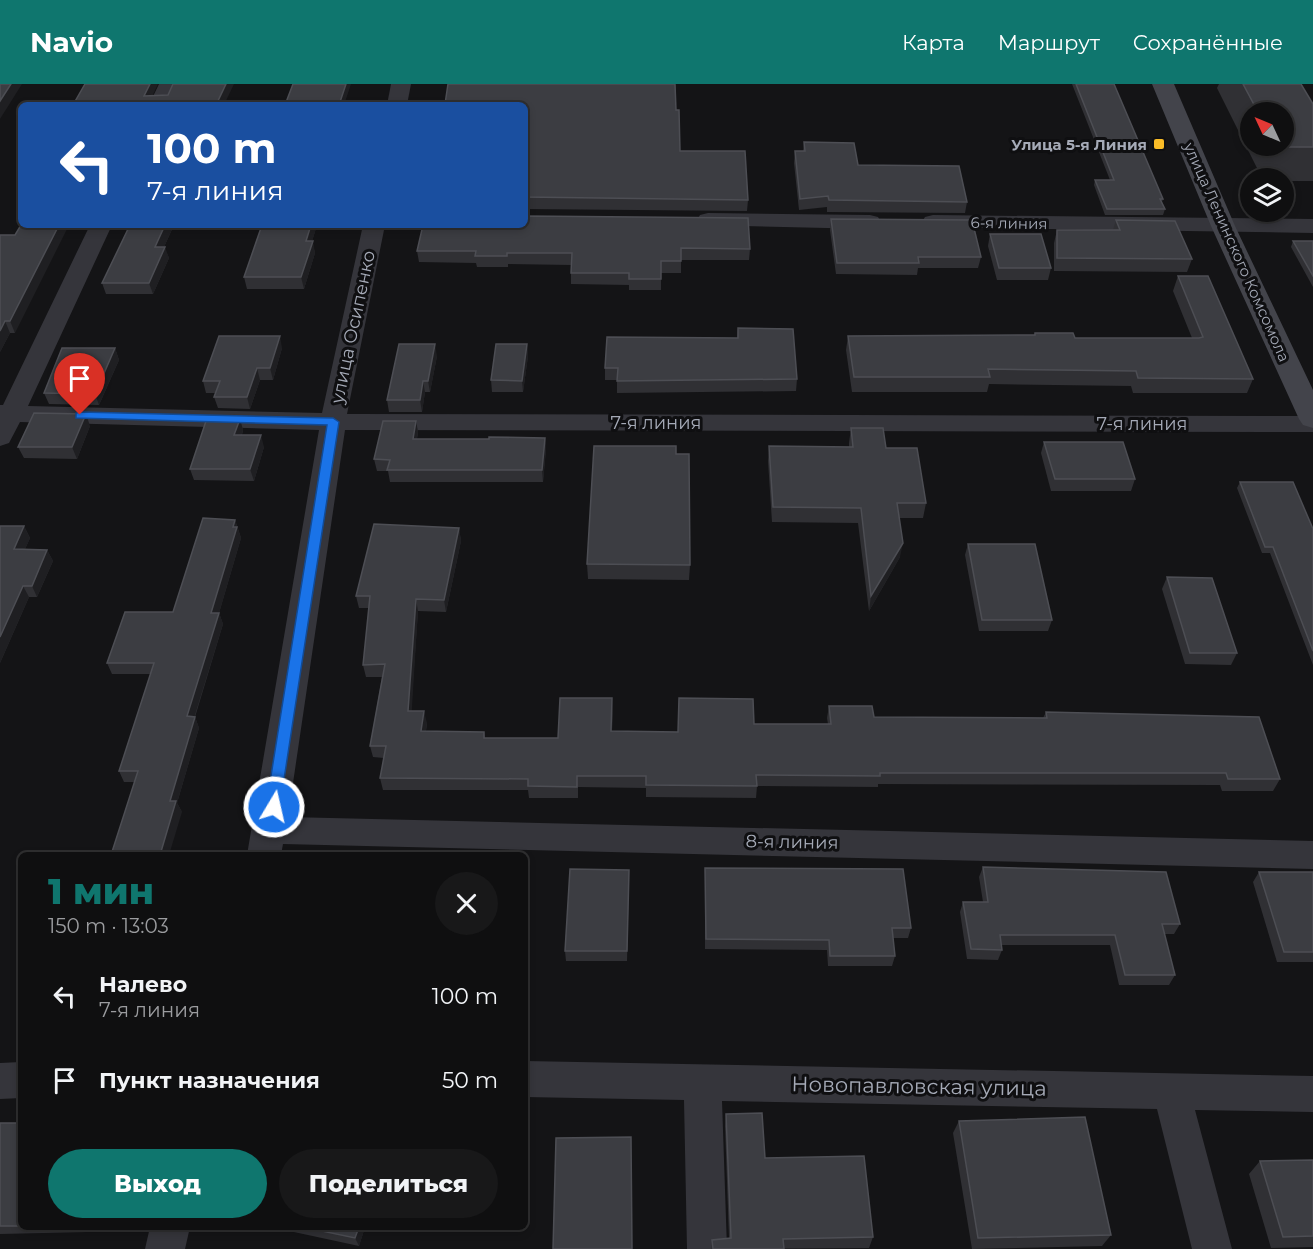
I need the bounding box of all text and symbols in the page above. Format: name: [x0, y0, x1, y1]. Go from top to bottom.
text: Navio: [30, 25, 113, 59]
text: Карта: [902, 30, 965, 55]
text: Маршрут: [998, 30, 1100, 55]
text: Сохранённые: [1133, 30, 1283, 55]
north arrow: [1240, 102, 1294, 156]
map controls: [1240, 102, 1294, 222]
text: 100 m: [147, 122, 276, 174]
icon: left: [48, 126, 126, 204]
place label: Улица 5-я Линия: [1011, 135, 1147, 154]
marker: Улица 5-я Линия: [1152, 137, 1166, 151]
street label: улица Ленинского Комсомола: [1180, 139, 1294, 365]
button: layers: [1240, 168, 1294, 222]
text: 7-я линия: [147, 174, 284, 207]
street label: 6-я линия: [970, 213, 1048, 233]
street label: улица Осипенко: [326, 249, 380, 406]
pin: [54, 353, 105, 415]
icon: arrive: [63, 362, 96, 395]
street label: 7-я линия: [610, 412, 702, 434]
street label: 7-я линия: [1096, 413, 1188, 435]
position arrow: [242, 775, 306, 839]
street label: 8-я линия: [745, 830, 839, 854]
text: 1 мин: [48, 869, 154, 913]
button: close: [435, 872, 498, 935]
text: 150 m · 13:03: [48, 914, 169, 938]
text: Налево: [99, 971, 187, 998]
icon: left: [48, 980, 81, 1013]
text: 100 m: [432, 983, 498, 1010]
text: 7-я линия: [99, 998, 200, 1022]
icon: arrive: [48, 1064, 81, 1097]
text: Пункт назначения: [99, 1067, 320, 1094]
text: 50 m: [442, 1067, 498, 1094]
street label: Новопавловская улица: [791, 1071, 1047, 1101]
button: Выход: [48, 1149, 267, 1218]
button: Поделиться: [279, 1149, 498, 1218]

